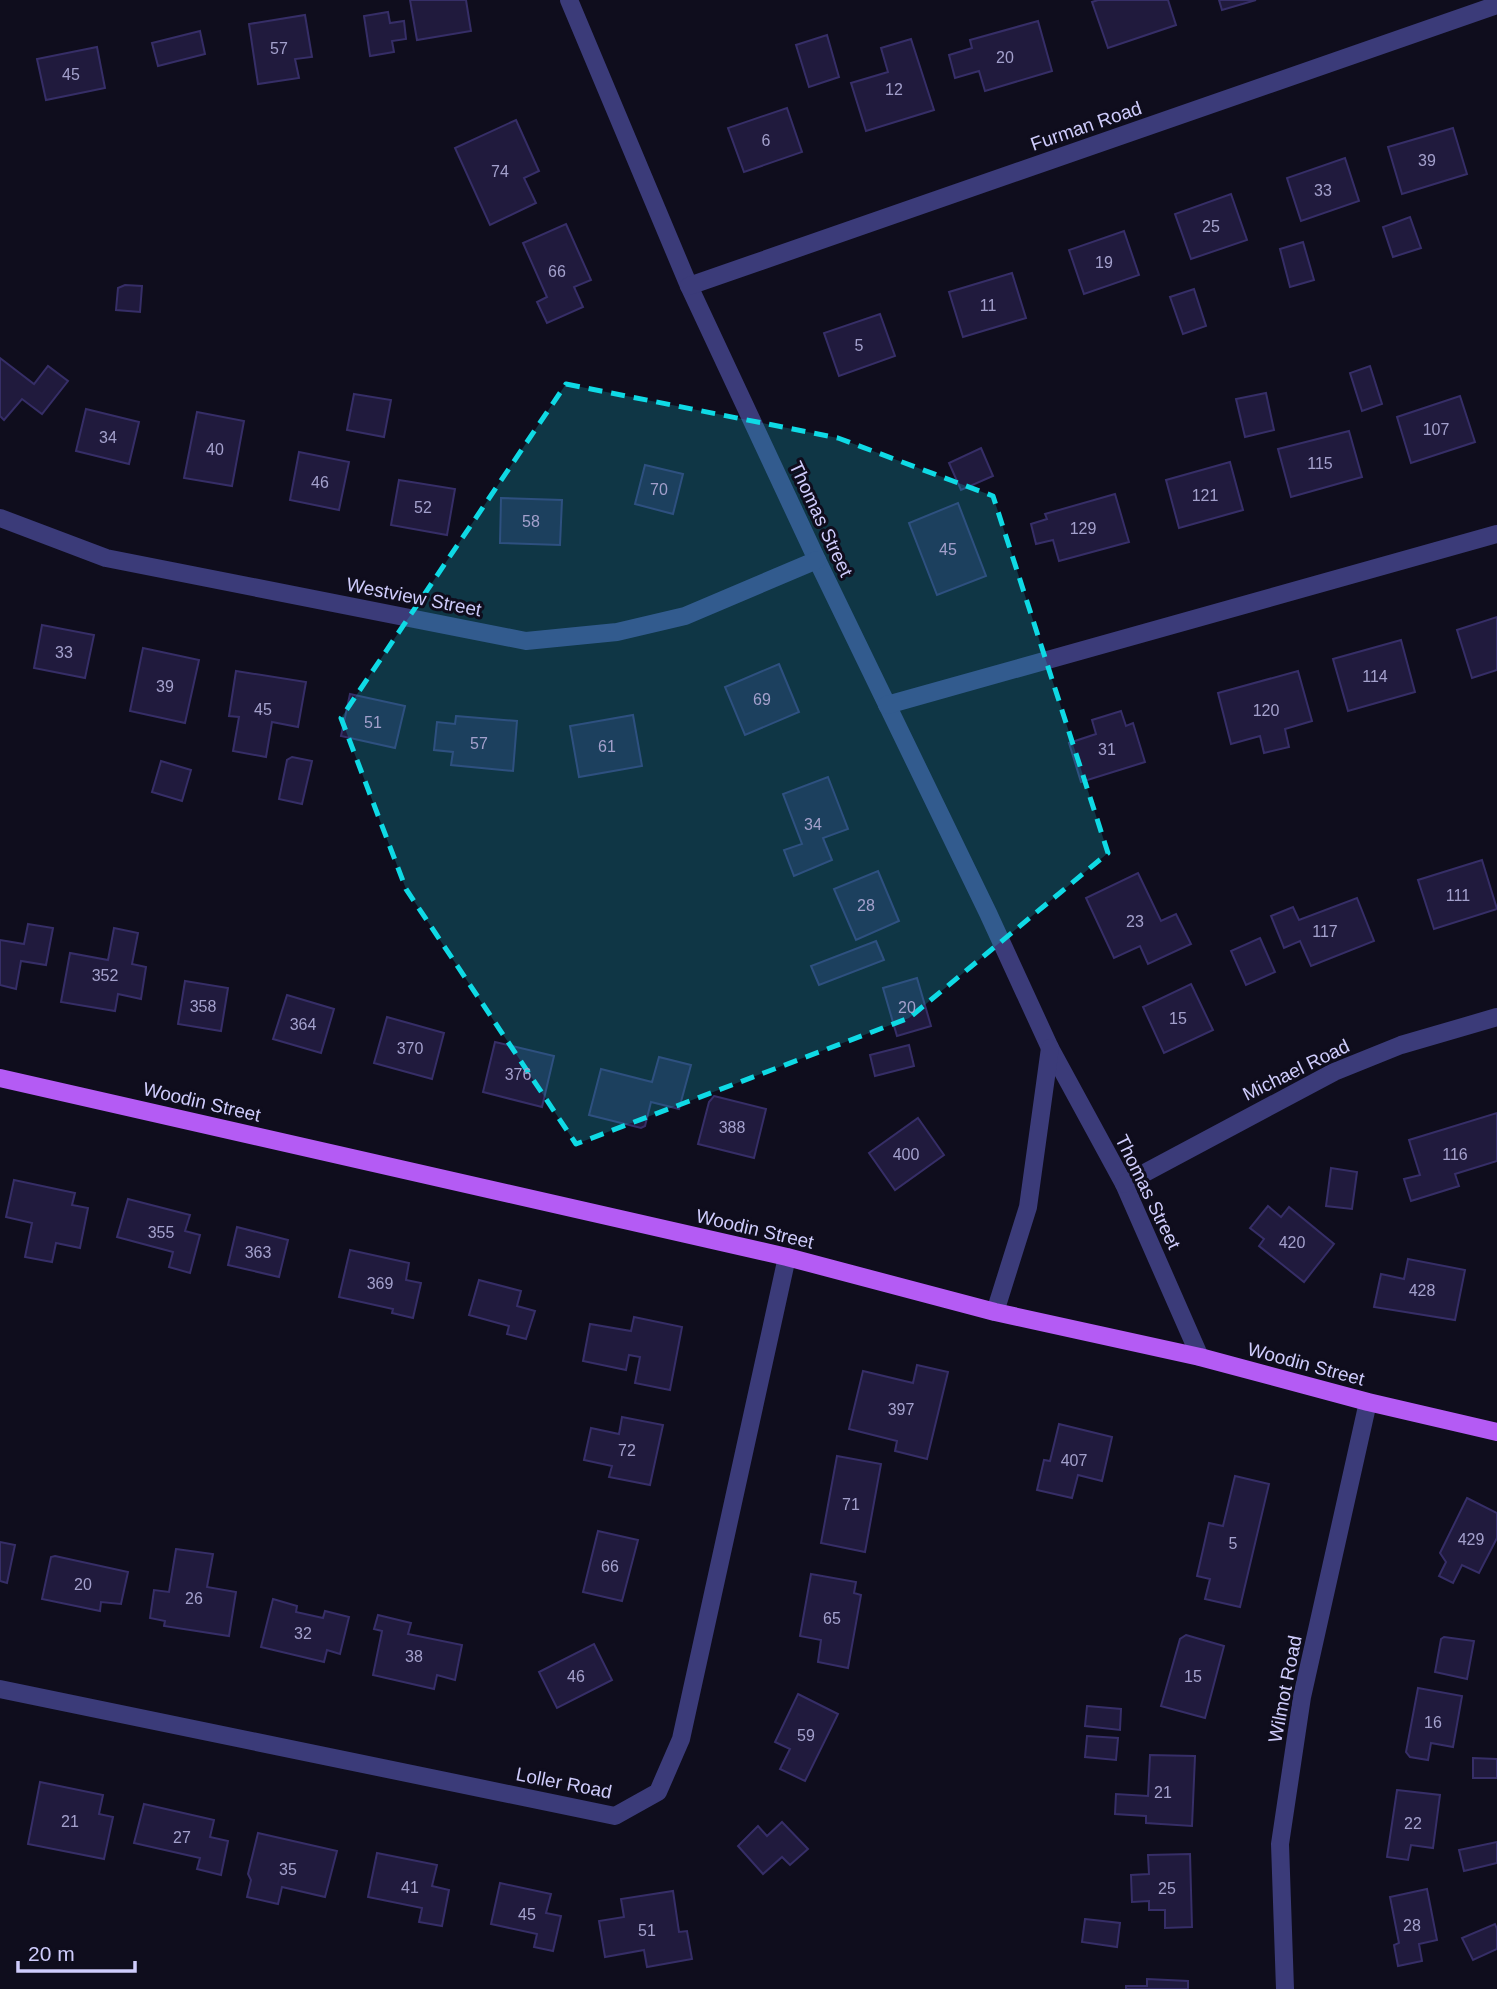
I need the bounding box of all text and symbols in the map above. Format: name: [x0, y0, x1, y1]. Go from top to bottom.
house number: 57: [270, 40, 288, 57]
house number: 20: [996, 49, 1014, 66]
house number: 45: [62, 66, 80, 83]
house number: 12: [885, 81, 903, 98]
street label: Furman Road: [1028, 97, 1144, 155]
house number: 6: [762, 132, 771, 149]
house number: 39: [1418, 152, 1436, 169]
house number: 74: [491, 163, 509, 180]
house number: 33: [1314, 182, 1332, 199]
house number: 25: [1202, 218, 1220, 235]
house number: 19: [1095, 254, 1113, 271]
house number: 66: [548, 263, 566, 280]
house number: 11: [980, 297, 996, 314]
house number: 5: [855, 337, 864, 354]
house number: 107: [1423, 421, 1449, 438]
house number: 34: [99, 429, 117, 446]
house number: 40: [206, 441, 224, 458]
house number: 115: [1307, 455, 1333, 472]
street label: Thomas Street: [785, 458, 857, 581]
house number: 46: [311, 474, 329, 491]
house number: 70: [650, 481, 668, 498]
house number: 121: [1192, 487, 1218, 504]
house number: 52: [414, 499, 432, 516]
house number: 58: [522, 513, 540, 530]
house number: 129: [1070, 520, 1096, 537]
house number: 45: [939, 541, 957, 558]
street label: Westview Street: [345, 574, 484, 621]
house number: 33: [55, 644, 73, 661]
house number: 114: [1362, 668, 1388, 685]
house number: 39: [156, 678, 174, 695]
house number: 69: [753, 691, 771, 708]
house number: 45: [254, 701, 272, 718]
house number: 120: [1253, 702, 1279, 719]
house number: 51: [364, 714, 382, 731]
house number: 57: [470, 735, 488, 752]
house number: 61: [598, 738, 616, 755]
house number: 31: [1098, 741, 1116, 758]
house number: 34: [804, 816, 822, 833]
house number: 111: [1446, 887, 1470, 904]
house number: 28: [857, 897, 875, 914]
house number: 23: [1126, 913, 1144, 930]
house number: 117: [1312, 923, 1338, 940]
house number: 352: [92, 967, 118, 984]
house number: 358: [190, 998, 216, 1015]
house number: 20: [898, 999, 916, 1016]
house number: 15: [1169, 1010, 1187, 1027]
house number: 364: [290, 1016, 316, 1033]
street label: Michael Road: [1239, 1035, 1353, 1105]
house number: 370: [397, 1040, 423, 1057]
house number: 376: [505, 1066, 531, 1083]
street label: Woodin Street: [141, 1078, 264, 1126]
house number: 388: [719, 1119, 745, 1136]
street label: Thomas Street: [1111, 1131, 1185, 1253]
house number: 400: [893, 1146, 919, 1163]
house number: 116: [1442, 1146, 1468, 1163]
street label: Woodin Street: [694, 1205, 817, 1253]
house number: 355: [148, 1224, 174, 1241]
house number: 420: [1279, 1234, 1305, 1251]
house number: 363: [245, 1244, 271, 1261]
house number: 369: [367, 1275, 393, 1292]
house number: 428: [1409, 1282, 1435, 1299]
street label: Woodin Street: [1245, 1338, 1367, 1390]
house number: 397: [888, 1401, 914, 1418]
house number: 72: [618, 1442, 636, 1459]
house number: 407: [1061, 1452, 1087, 1469]
house number: 71: [842, 1496, 860, 1513]
house number: 429: [1458, 1531, 1484, 1548]
house number: 5: [1229, 1535, 1238, 1552]
house number: 66: [601, 1558, 619, 1575]
house number: 20: [74, 1576, 92, 1593]
house number: 26: [185, 1590, 203, 1607]
house number: 65: [823, 1610, 841, 1627]
house number: 32: [294, 1625, 312, 1642]
street label: Wilmot Road: [1264, 1634, 1306, 1744]
house number: 38: [405, 1648, 423, 1665]
house number: 46: [567, 1668, 585, 1685]
house number: 15: [1184, 1668, 1202, 1685]
house number: 16: [1424, 1714, 1442, 1731]
house number: 59: [797, 1727, 815, 1744]
street label: Loller Road: [514, 1763, 614, 1803]
house number: 21: [1154, 1784, 1172, 1801]
house number: 21: [61, 1813, 79, 1830]
house number: 22: [1404, 1815, 1422, 1832]
house number: 27: [173, 1829, 191, 1846]
house number: 35: [279, 1861, 297, 1878]
house number: 41: [401, 1879, 419, 1896]
house number: 25: [1158, 1880, 1176, 1897]
house number: 45: [518, 1906, 536, 1923]
house number: 28: [1403, 1917, 1421, 1934]
house number: 51: [638, 1922, 656, 1939]
scale bar: [18, 1930, 135, 1974]
text: 20 m: [28, 1942, 75, 1965]

